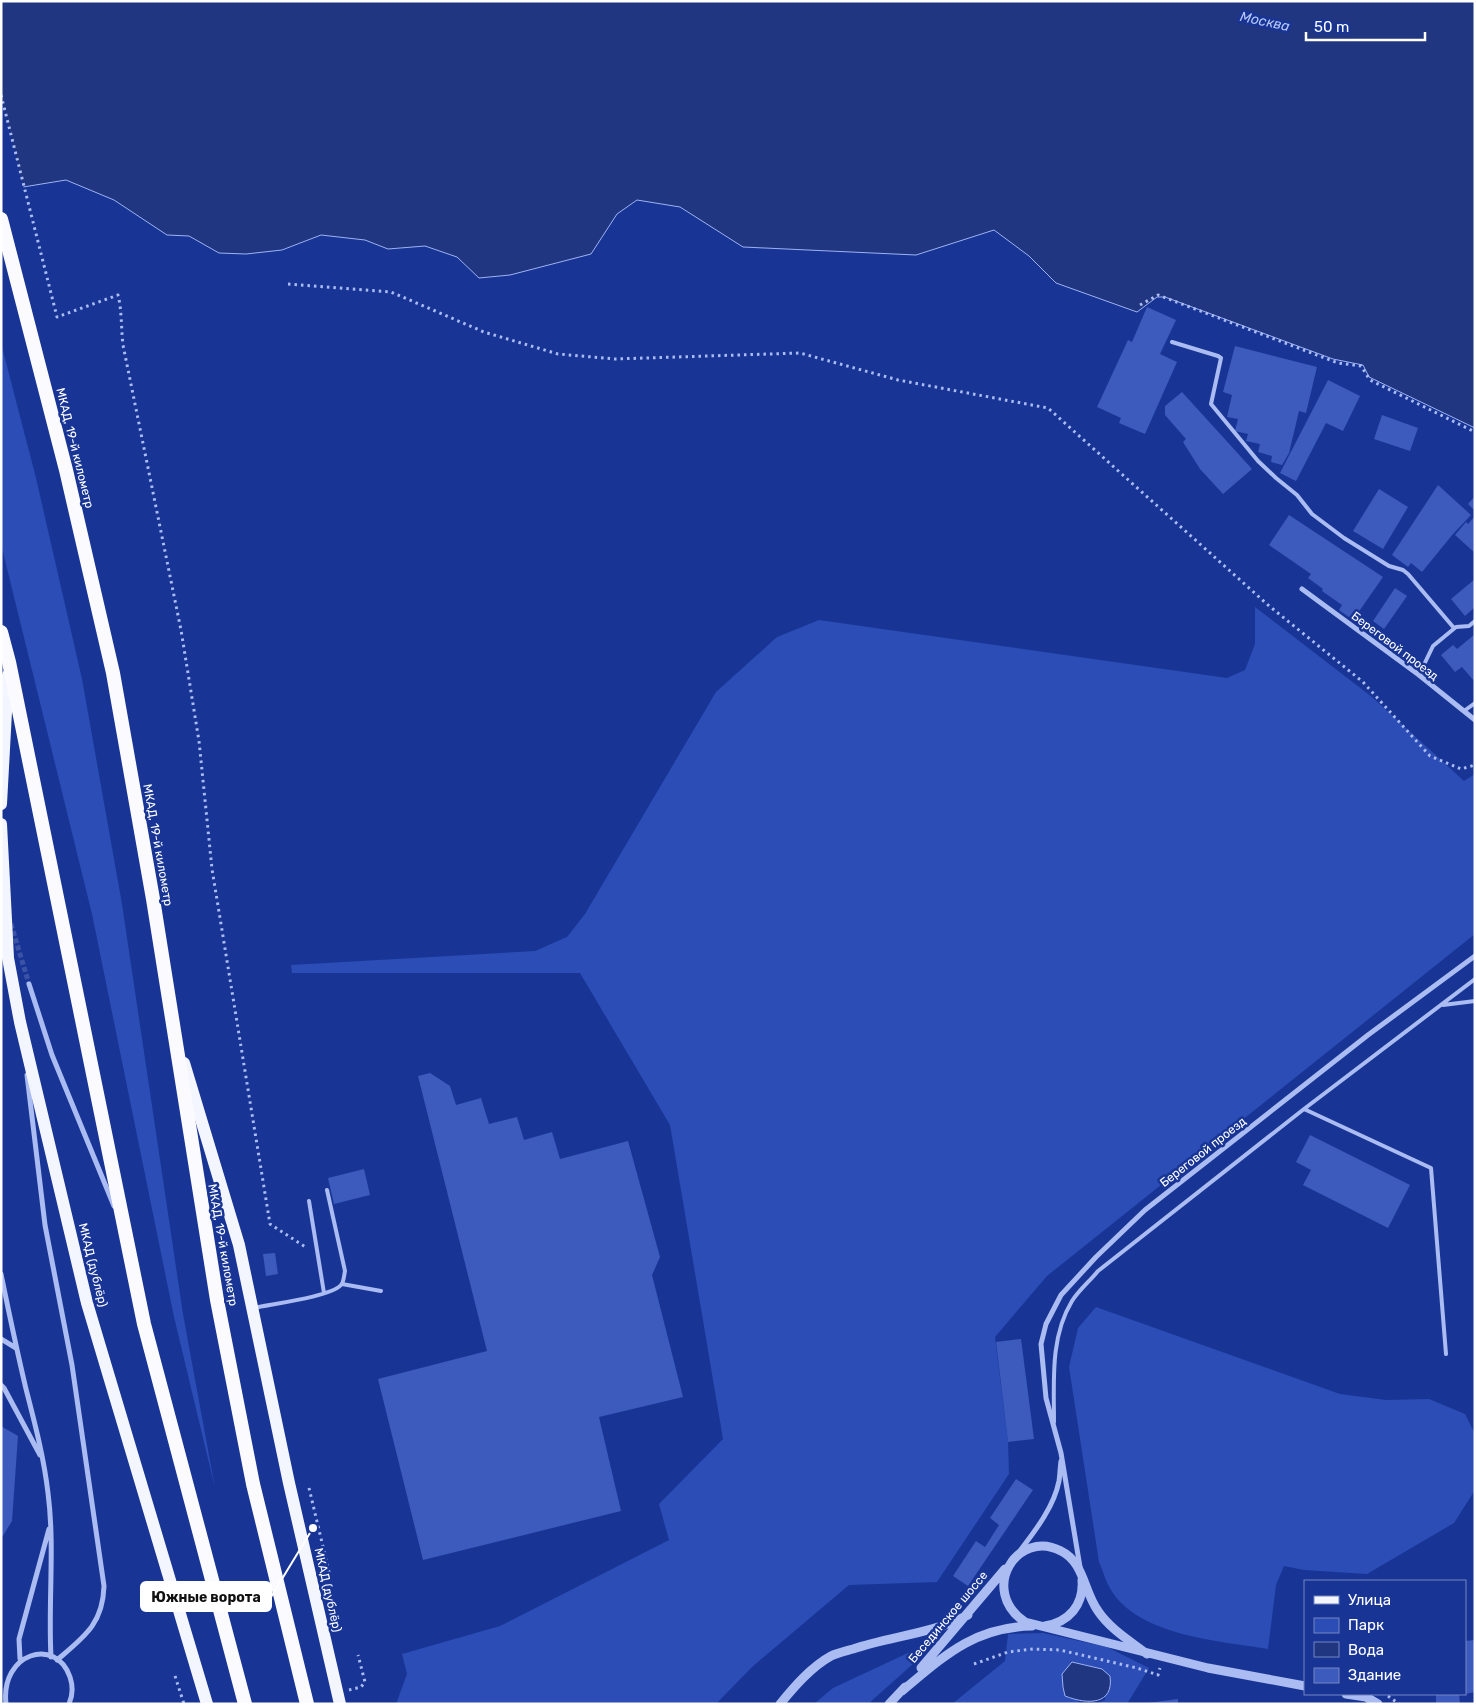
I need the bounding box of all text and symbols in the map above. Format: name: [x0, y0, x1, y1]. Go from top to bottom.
water label: Москва: [1239, 8, 1291, 35]
scale bar: [1306, 10, 1425, 42]
text: 50 m: [1314, 18, 1349, 36]
street label: МКАД, 19-й километр: [53, 386, 97, 510]
street label: Береговой проезд: [1349, 609, 1441, 683]
street label: МКАД, 19-й километр: [140, 783, 176, 907]
street label: Береговой проезд: [1157, 1114, 1249, 1190]
street label: МКАД, 19-й километр: [205, 1183, 241, 1307]
street label: МКАД (дублёр): [76, 1222, 110, 1308]
street label: МКАД (дублёр): [312, 1547, 344, 1633]
street label: Бесединское шоссе: [906, 1568, 991, 1666]
legend: [1304, 1580, 1466, 1695]
callout: Южные ворота: [141, 1582, 271, 1611]
text: Южные ворота: [151, 1589, 261, 1606]
text: Улица: [1348, 1591, 1391, 1609]
text: Парк: [1348, 1616, 1384, 1634]
text: Вода: [1348, 1641, 1384, 1659]
text: Здание: [1348, 1666, 1401, 1684]

